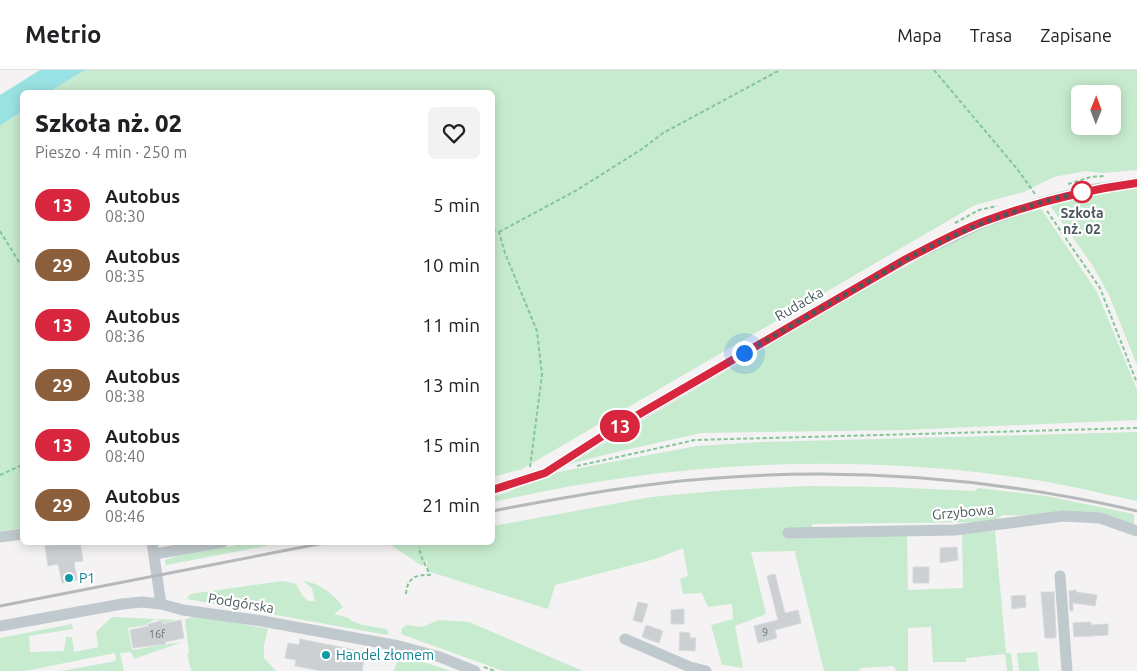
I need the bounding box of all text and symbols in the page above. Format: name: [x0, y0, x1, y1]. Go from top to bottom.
text: Metrio: [25, 21, 102, 48]
text: Mapa: [897, 25, 942, 45]
text: Trasa: [970, 25, 1012, 45]
text: Zapisane: [1040, 25, 1112, 45]
north arrow: [1071, 85, 1121, 135]
map controls: [1071, 85, 1121, 135]
button: heart: [428, 107, 480, 159]
text: Szkoła nż. 02: [35, 110, 182, 137]
text: Pieszo · 4 min · 250 m: [35, 143, 187, 161]
marker: Szkoła nż. 02: [1071, 181, 1093, 203]
text: Autobus: [105, 185, 180, 207]
text: 5 min: [433, 194, 480, 216]
text: 13: [52, 195, 73, 215]
place label: Szkoła nż. 02: [1060, 205, 1104, 237]
text: 08:30: [105, 207, 145, 225]
text: Autobus: [105, 245, 180, 267]
text: 10 min: [422, 254, 480, 276]
text: 29: [52, 255, 73, 275]
text: 08:35: [105, 267, 145, 285]
street label: Rudacka: [772, 284, 826, 324]
text: Autobus: [105, 305, 180, 327]
text: 11 min: [422, 314, 480, 336]
text: 13: [52, 315, 73, 335]
text: 08:36: [105, 327, 145, 345]
your location: [732, 341, 757, 366]
text: Autobus: [105, 365, 180, 387]
text: 13 min: [422, 374, 480, 396]
text: 29: [52, 375, 73, 395]
text: 08:38: [105, 387, 145, 405]
line badge: 13: [598, 410, 642, 442]
text: 13: [610, 416, 630, 436]
text: Autobus: [105, 425, 180, 447]
text: 15 min: [422, 434, 480, 456]
text: 13: [52, 435, 73, 455]
text: 08:40: [105, 447, 145, 465]
text: Autobus: [105, 485, 180, 507]
text: 21 min: [422, 494, 480, 516]
text: 29: [52, 495, 73, 515]
street label: Grzybowa: [931, 501, 995, 523]
text: 08:46: [105, 507, 145, 525]
place label: P1: [79, 570, 95, 586]
marker: P1: [63, 572, 75, 584]
street label: Podgórska: [207, 590, 275, 616]
house number: 9: [762, 626, 768, 638]
house number: 16f: [149, 628, 166, 640]
place label: Handel złomem: [336, 647, 434, 663]
marker: Handel złomem: [320, 649, 332, 661]

